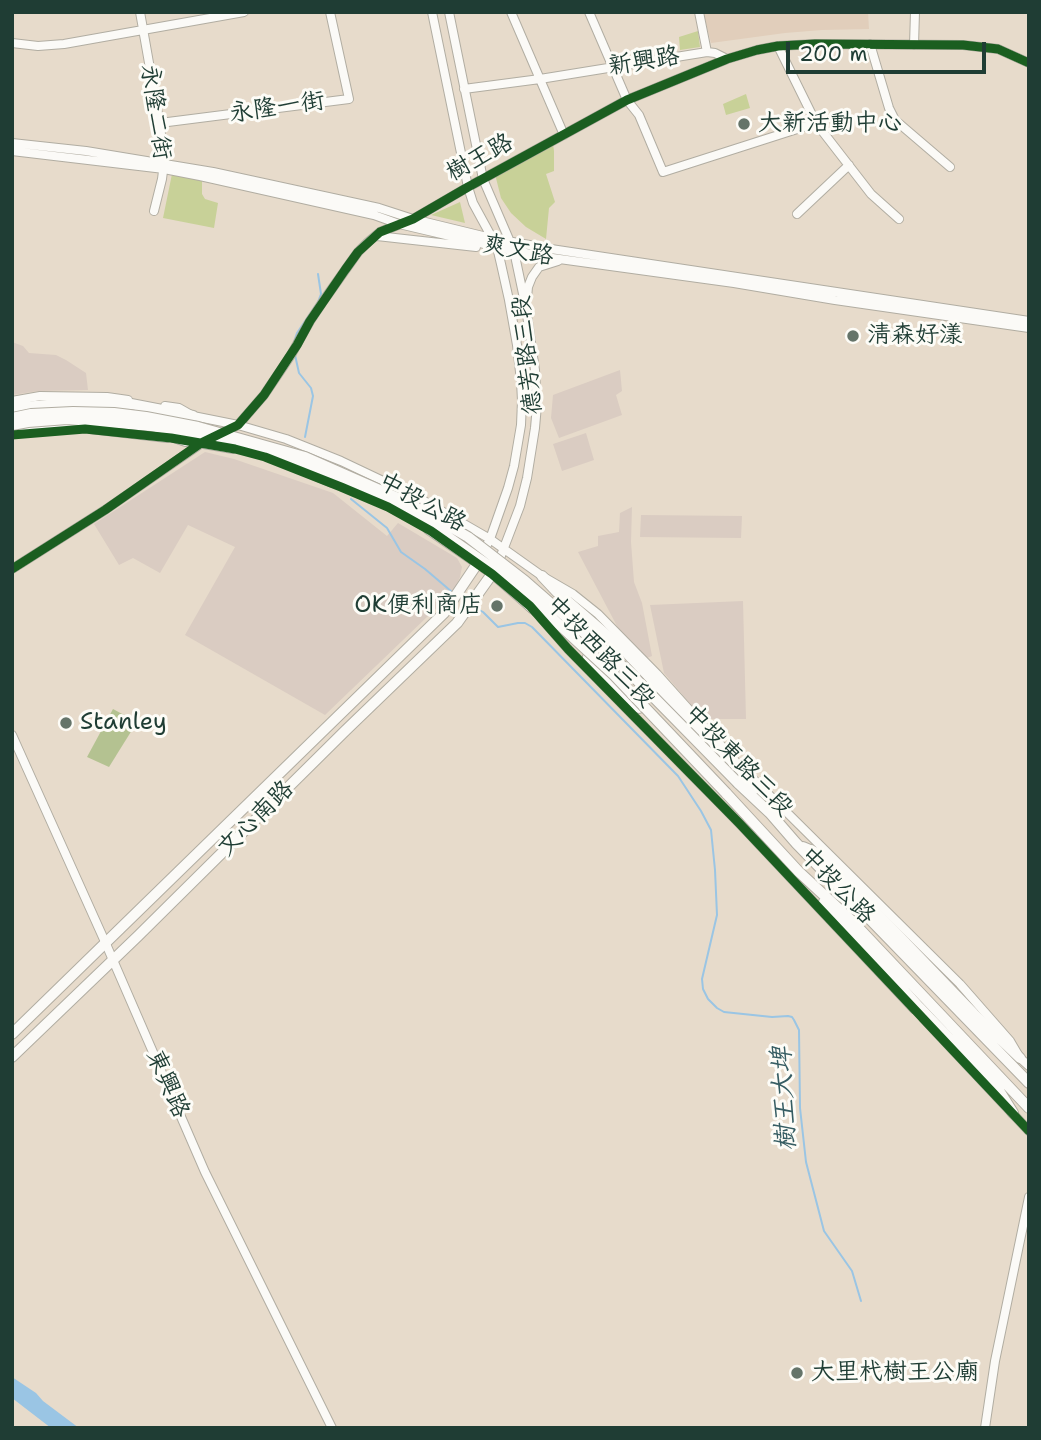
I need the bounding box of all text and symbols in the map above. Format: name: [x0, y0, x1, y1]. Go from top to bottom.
scale bar: [789, 28, 988, 72]
text: 200 m: [799, 40, 868, 68]
street label: 新興路: [606, 42, 682, 82]
street label: 永隆二街: [134, 62, 176, 162]
street label: 永隆一街: [227, 87, 327, 129]
place label: 大新活動中心: [758, 110, 902, 138]
marker: 大新活動中心: [736, 116, 752, 132]
street label: 樹王路: [442, 128, 518, 188]
street label: 爽文路: [480, 230, 556, 272]
street label: 德芳路三段: [507, 294, 549, 416]
place label: 清森好漾: [867, 322, 963, 350]
marker: 清森好漾: [845, 328, 861, 344]
street label: 中投公路: [373, 467, 471, 539]
street label: 中投西路三段: [540, 590, 660, 714]
place label: OK便利商店: [354, 592, 483, 620]
marker: OK便利商店: [489, 598, 505, 614]
street label: 中投東路三段: [678, 699, 798, 823]
place label: Stanley: [80, 709, 167, 737]
marker: Stanley: [58, 715, 74, 731]
street label: 文心南路: [212, 775, 300, 863]
street label: 中投公路: [793, 841, 881, 931]
street label: 東興路: [139, 1045, 195, 1123]
water label: 樹王大埤: [767, 1046, 803, 1152]
place label: 大里杙樹王公廟: [811, 1359, 979, 1387]
marker: 大里杙樹王公廟: [789, 1365, 805, 1381]

